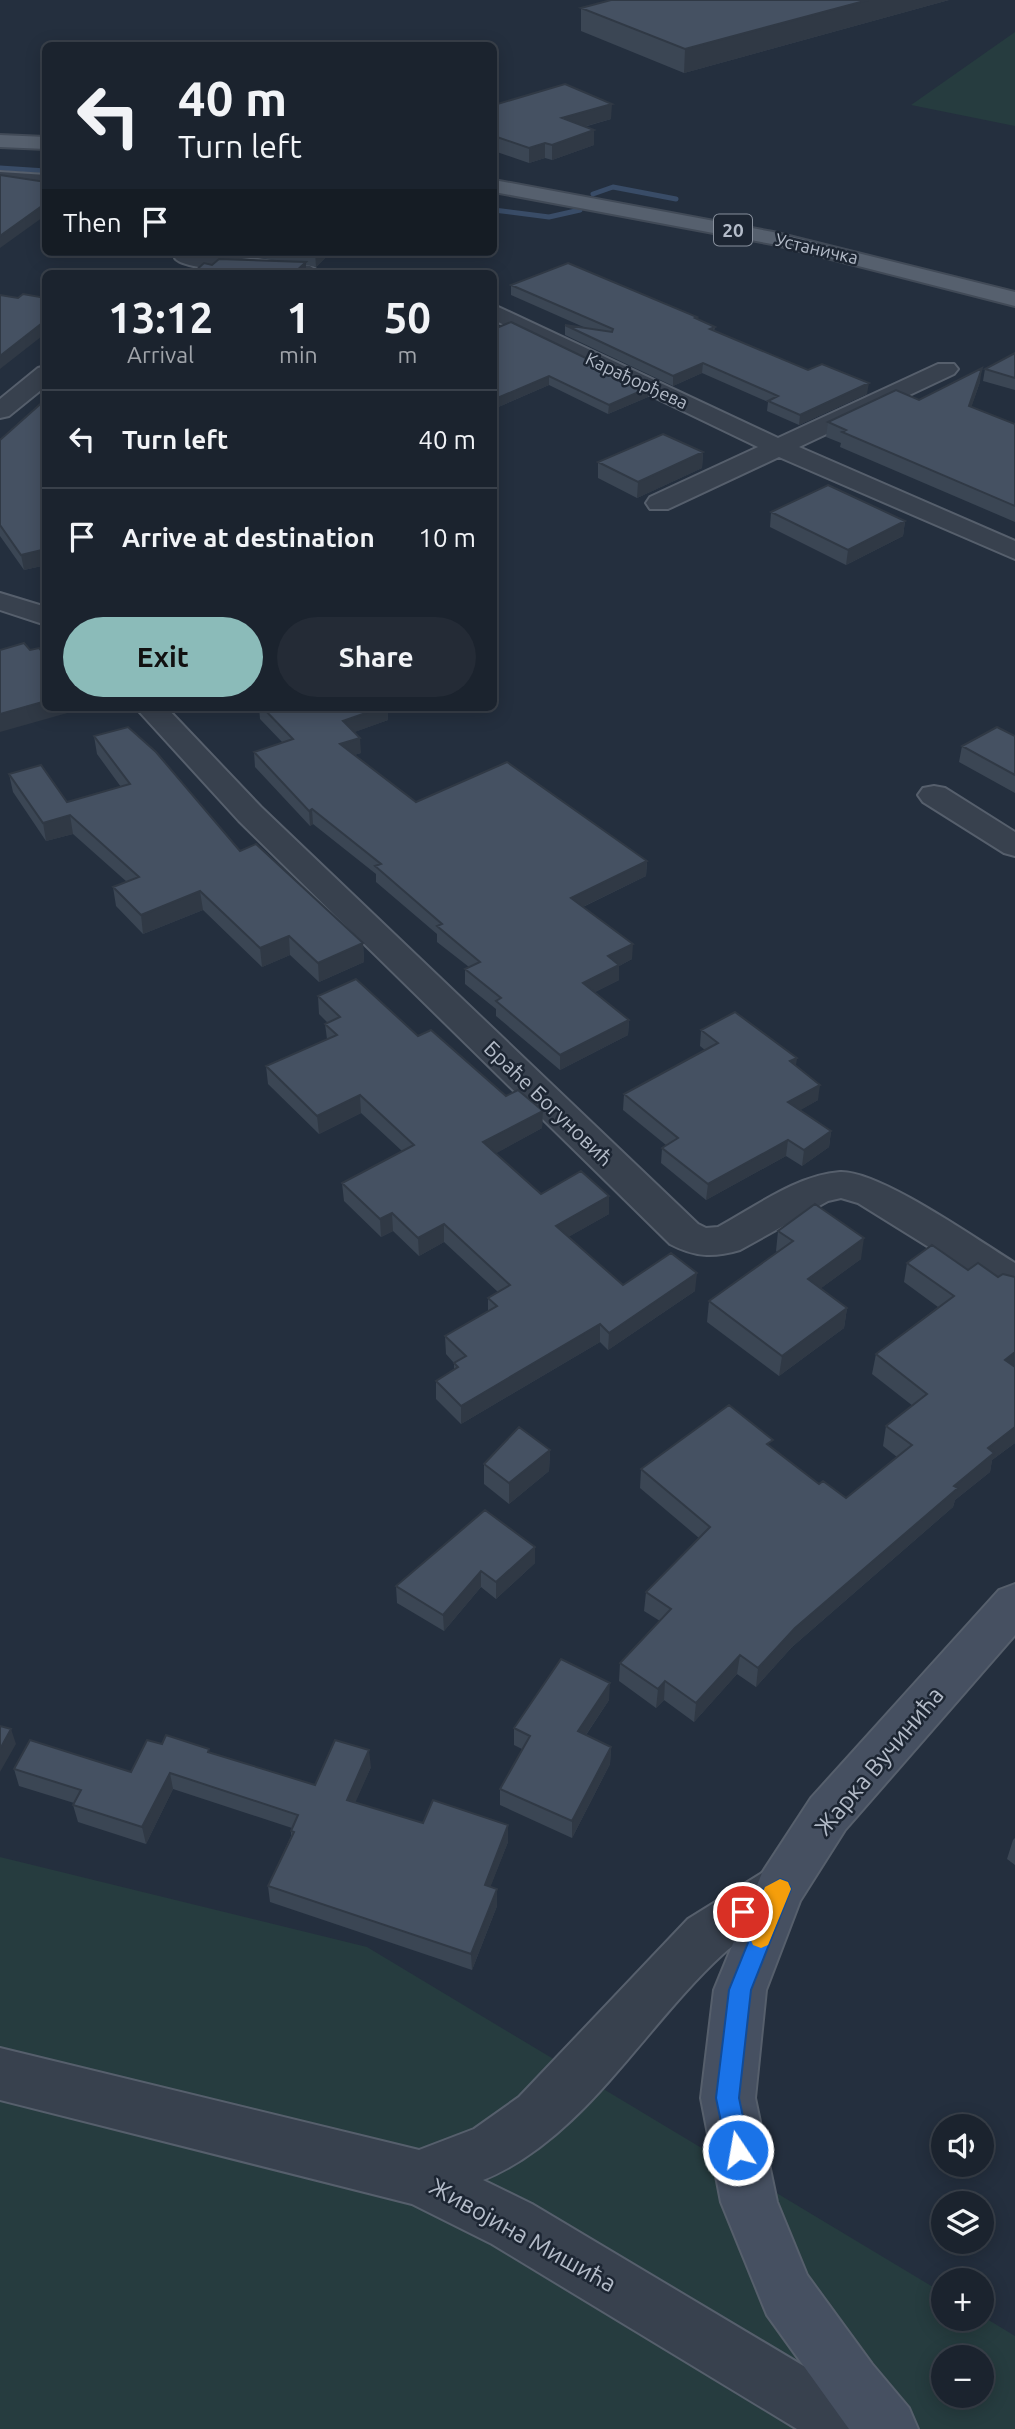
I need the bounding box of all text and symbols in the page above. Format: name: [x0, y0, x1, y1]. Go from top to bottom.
icon: left: [63, 70, 154, 161]
text: 40 m: [178, 70, 287, 125]
text: Turn left: [178, 128, 302, 164]
icon: arrive: [136, 203, 174, 241]
text: Then: [63, 208, 122, 237]
road number: 20: [714, 214, 752, 246]
street label: Устаничка: [774, 229, 860, 267]
text: 13:12: [108, 294, 213, 341]
text: 1: [287, 294, 310, 341]
text: 50: [384, 294, 431, 341]
text: Arrival: [127, 342, 194, 367]
text: min: [279, 342, 318, 367]
text: m: [397, 342, 417, 367]
street label: Карађорђева: [582, 348, 691, 413]
icon: left: [63, 420, 101, 458]
text: Turn left: [122, 425, 228, 454]
text: 40 m: [418, 425, 476, 454]
icon: arrive: [63, 518, 101, 556]
text: Arrive at destination: [122, 523, 375, 552]
text: 10 m: [418, 523, 476, 552]
button: Exit: [63, 617, 263, 697]
button: Share: [277, 617, 476, 697]
street label: Браће Богуновић: [480, 1036, 618, 1170]
street label: Жарка Вучинића: [809, 1681, 949, 1841]
pin: [713, 1882, 773, 1942]
icon: arrive: [724, 1893, 762, 1931]
position arrow: [701, 2113, 775, 2187]
map controls: [931, 2114, 994, 2408]
button: sound: [931, 2114, 994, 2177]
street label: Живојина Мишића: [425, 2173, 621, 2297]
button: layers: [931, 2191, 994, 2254]
button: +: [931, 2268, 994, 2331]
button: −: [931, 2345, 994, 2408]

